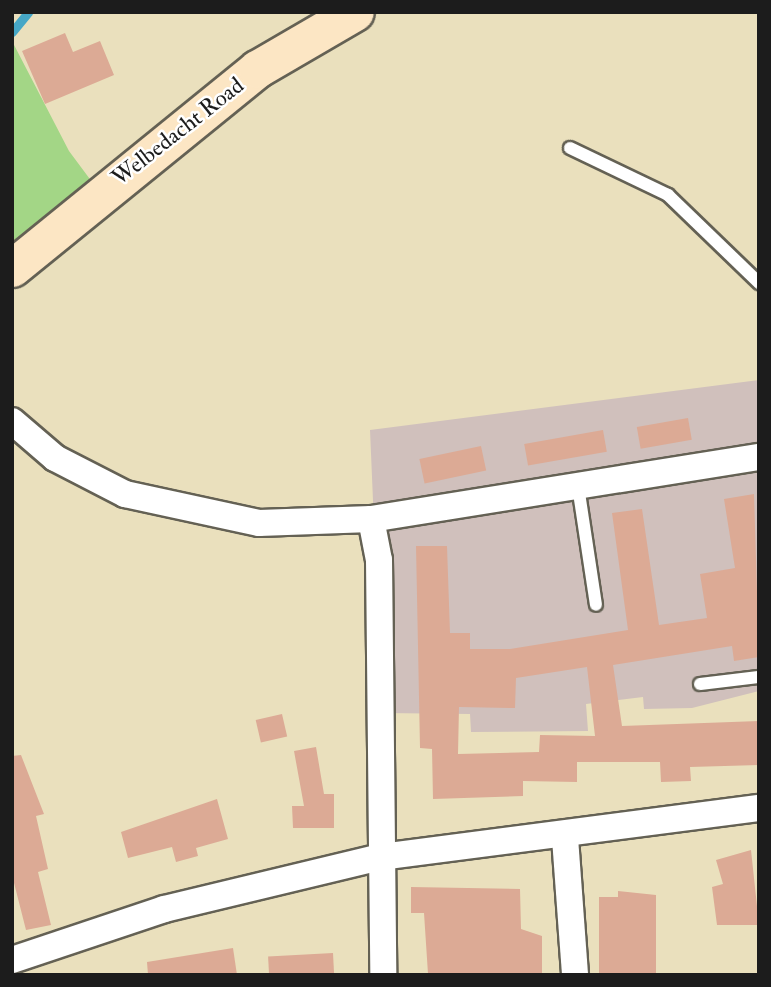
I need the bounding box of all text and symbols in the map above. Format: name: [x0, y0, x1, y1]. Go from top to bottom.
street label: Welbedacht Road: [106, 72, 250, 192]

